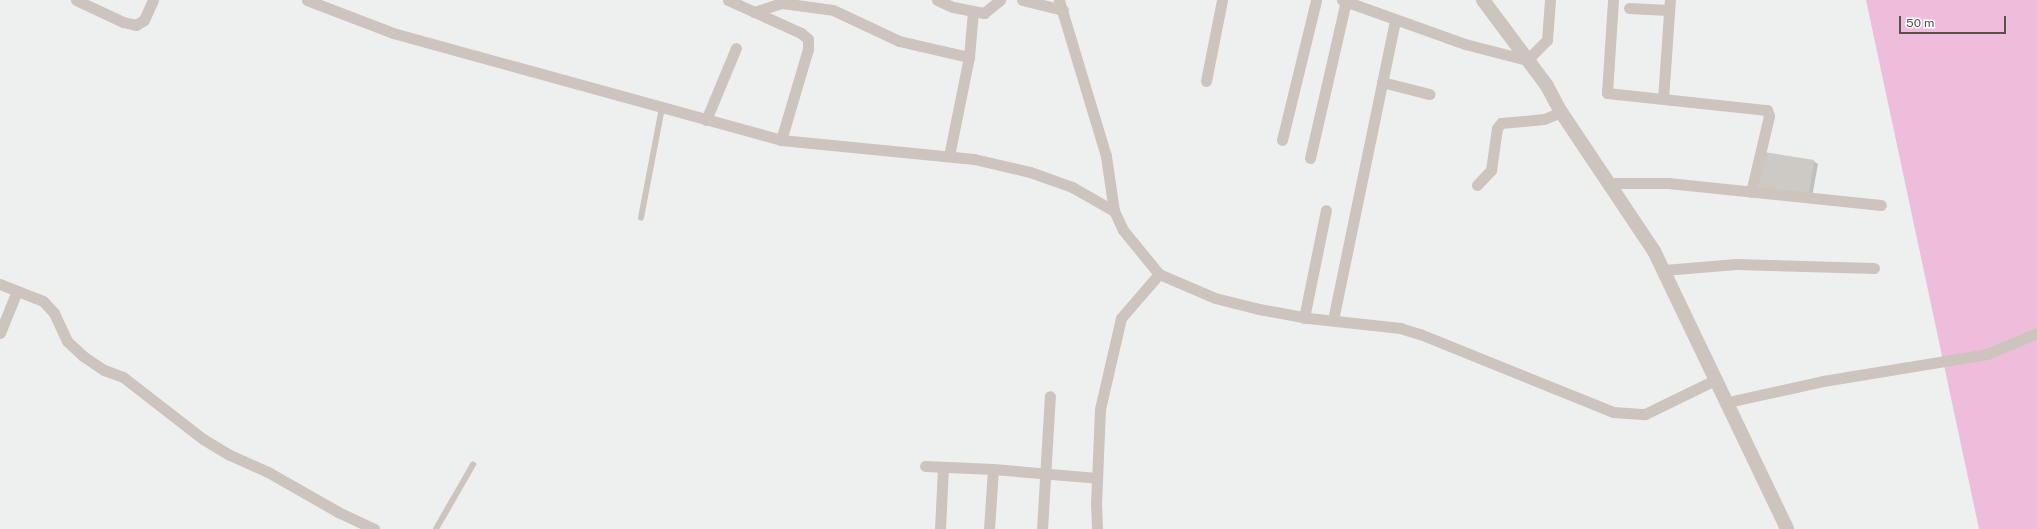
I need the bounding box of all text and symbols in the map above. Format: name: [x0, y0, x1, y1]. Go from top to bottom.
scale bar: [1901, 8, 2008, 34]
text: 50 m: [1906, 16, 1934, 30]

